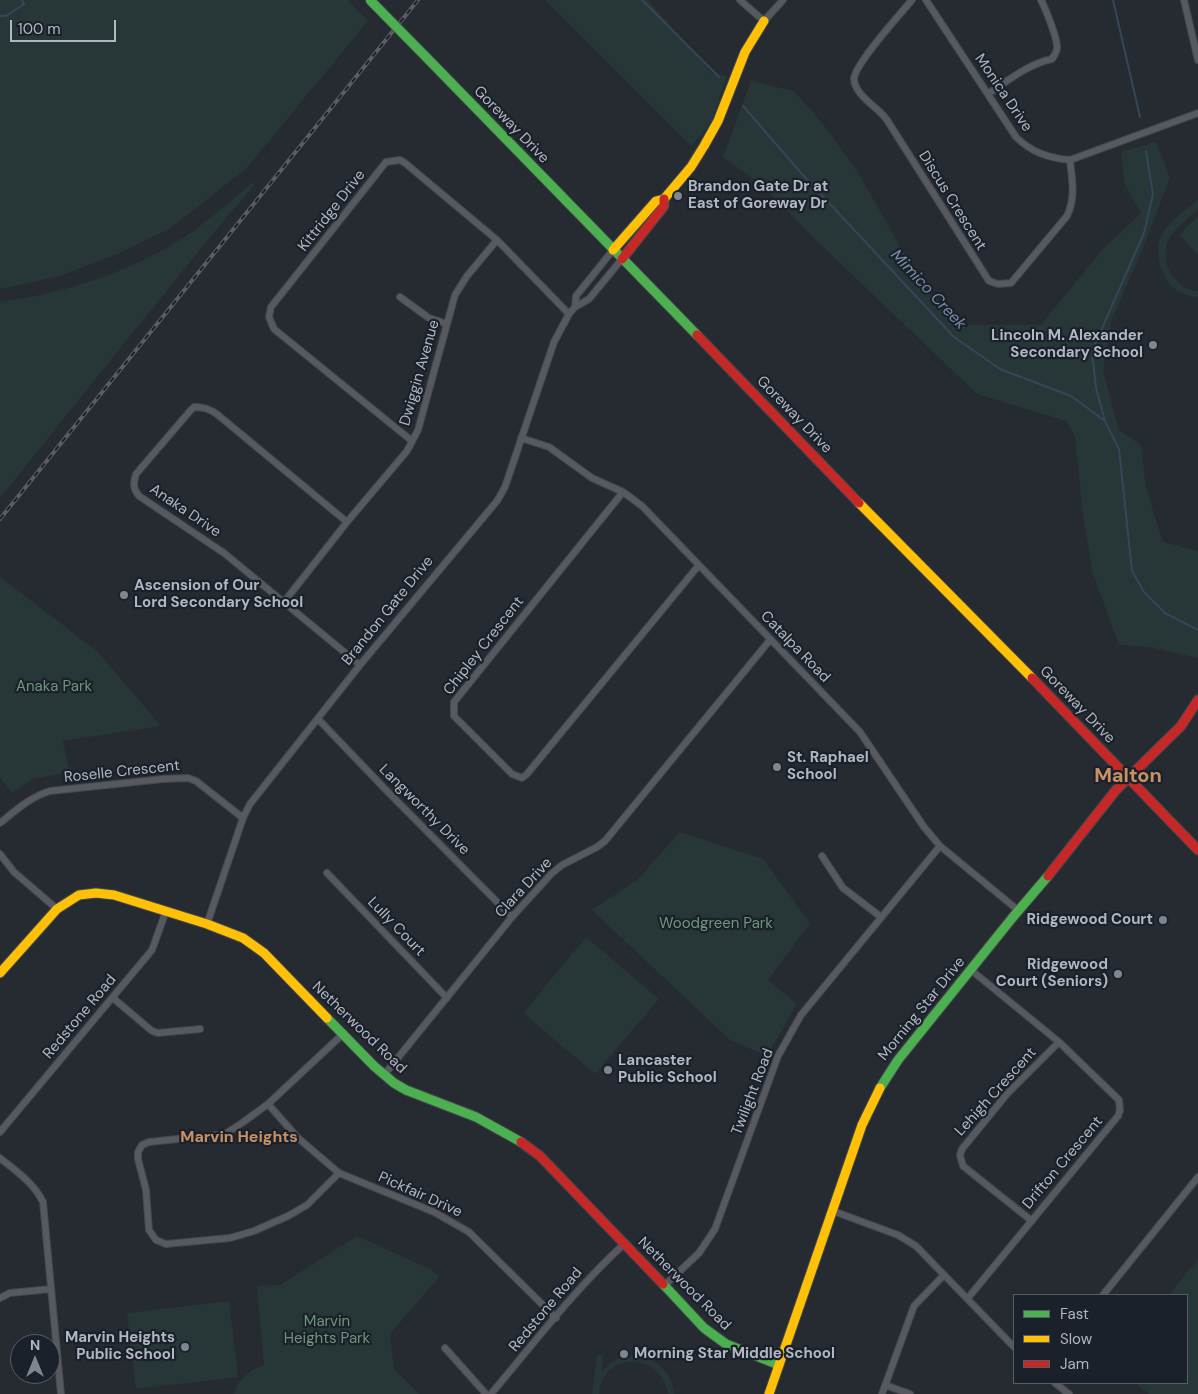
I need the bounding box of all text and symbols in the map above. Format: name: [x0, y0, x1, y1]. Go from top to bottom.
scale bar: [12, 10, 119, 42]
text: 100 m: [18, 19, 61, 39]
street label: Monica Drive: [970, 51, 1036, 135]
street label: Goreway Drive: [470, 83, 552, 167]
street label: Discus Crescent: [914, 148, 990, 254]
street label: Kittridge Drive: [295, 167, 369, 255]
place label: Brandon Gate Dr at East of Goreway Dr: [688, 178, 828, 213]
marker: Brandon Gate Dr at East of Goreway Dr: [672, 190, 684, 202]
water label: Mimico Creek: [886, 246, 970, 334]
street label: Dwiggin Avenue: [396, 318, 444, 428]
place label: Lincoln M. Alexander Secondary School: [991, 327, 1143, 362]
marker: Lincoln M. Alexander Secondary School: [1147, 339, 1159, 351]
street label: Goreway Drive: [753, 373, 835, 457]
street label: Anaka Drive: [146, 481, 224, 541]
street label: Brandon Gate Drive: [338, 553, 438, 669]
place label: Ascension of Our Lord Secondary School: [134, 577, 303, 612]
marker: Ascension of Our Lord Secondary School: [118, 589, 130, 601]
street label: Chipley Crescent: [440, 593, 528, 699]
street label: Catalpa Road: [756, 607, 834, 687]
street label: Goreway Drive: [1036, 663, 1118, 747]
park label: Anaka Park: [16, 678, 92, 696]
place label: St. Raphael School: [787, 749, 869, 784]
street label: Roselle Crescent: [63, 757, 181, 787]
street label: Langworthy Drive: [375, 761, 473, 859]
marker: St. Raphael School: [771, 761, 783, 773]
district label: Malton: [1094, 765, 1162, 789]
street label: Clara Drive: [492, 854, 556, 922]
street label: Lully Court: [363, 894, 429, 960]
place label: Ridgewood Court: [1026, 911, 1153, 929]
marker: Ridgewood Court: [1157, 914, 1169, 926]
park label: Woodgreen Park: [659, 915, 773, 933]
street label: Morning Star Drive: [875, 954, 969, 1064]
place label: Ridgewood Court (Seniors): [996, 956, 1108, 991]
marker: Ridgewood Court (Seniors): [1112, 968, 1124, 980]
street label: Redstone Road: [40, 971, 120, 1063]
street label: Netherwood Road: [308, 978, 410, 1078]
street label: Lehigh Crescent: [952, 1044, 1040, 1140]
street label: Twilight Road: [728, 1046, 778, 1138]
place label: Lancaster Public School: [618, 1052, 717, 1087]
marker: Lancaster Public School: [602, 1064, 614, 1076]
street label: Drifton Crescent: [1019, 1113, 1107, 1213]
district label: Marvin Heights: [180, 1128, 298, 1148]
street label: Pickfair Drive: [375, 1168, 465, 1222]
street label: Netherwood Road: [634, 1234, 734, 1334]
street label: Redstone Road: [506, 1264, 586, 1356]
legend: [1013, 1294, 1188, 1384]
text: Fast: [1060, 1304, 1089, 1324]
park label: Marvin Heights Park: [284, 1313, 370, 1348]
place label: Marvin Heights Public School: [65, 1329, 175, 1364]
text: Slow: [1060, 1329, 1092, 1349]
north arrow: [10, 1334, 60, 1384]
text: N: [30, 1336, 40, 1354]
marker: Marvin Heights Public School: [179, 1341, 191, 1353]
place label: Morning Star Middle School: [634, 1345, 835, 1363]
marker: Morning Star Middle School: [618, 1348, 630, 1360]
text: Jam: [1060, 1354, 1089, 1374]

